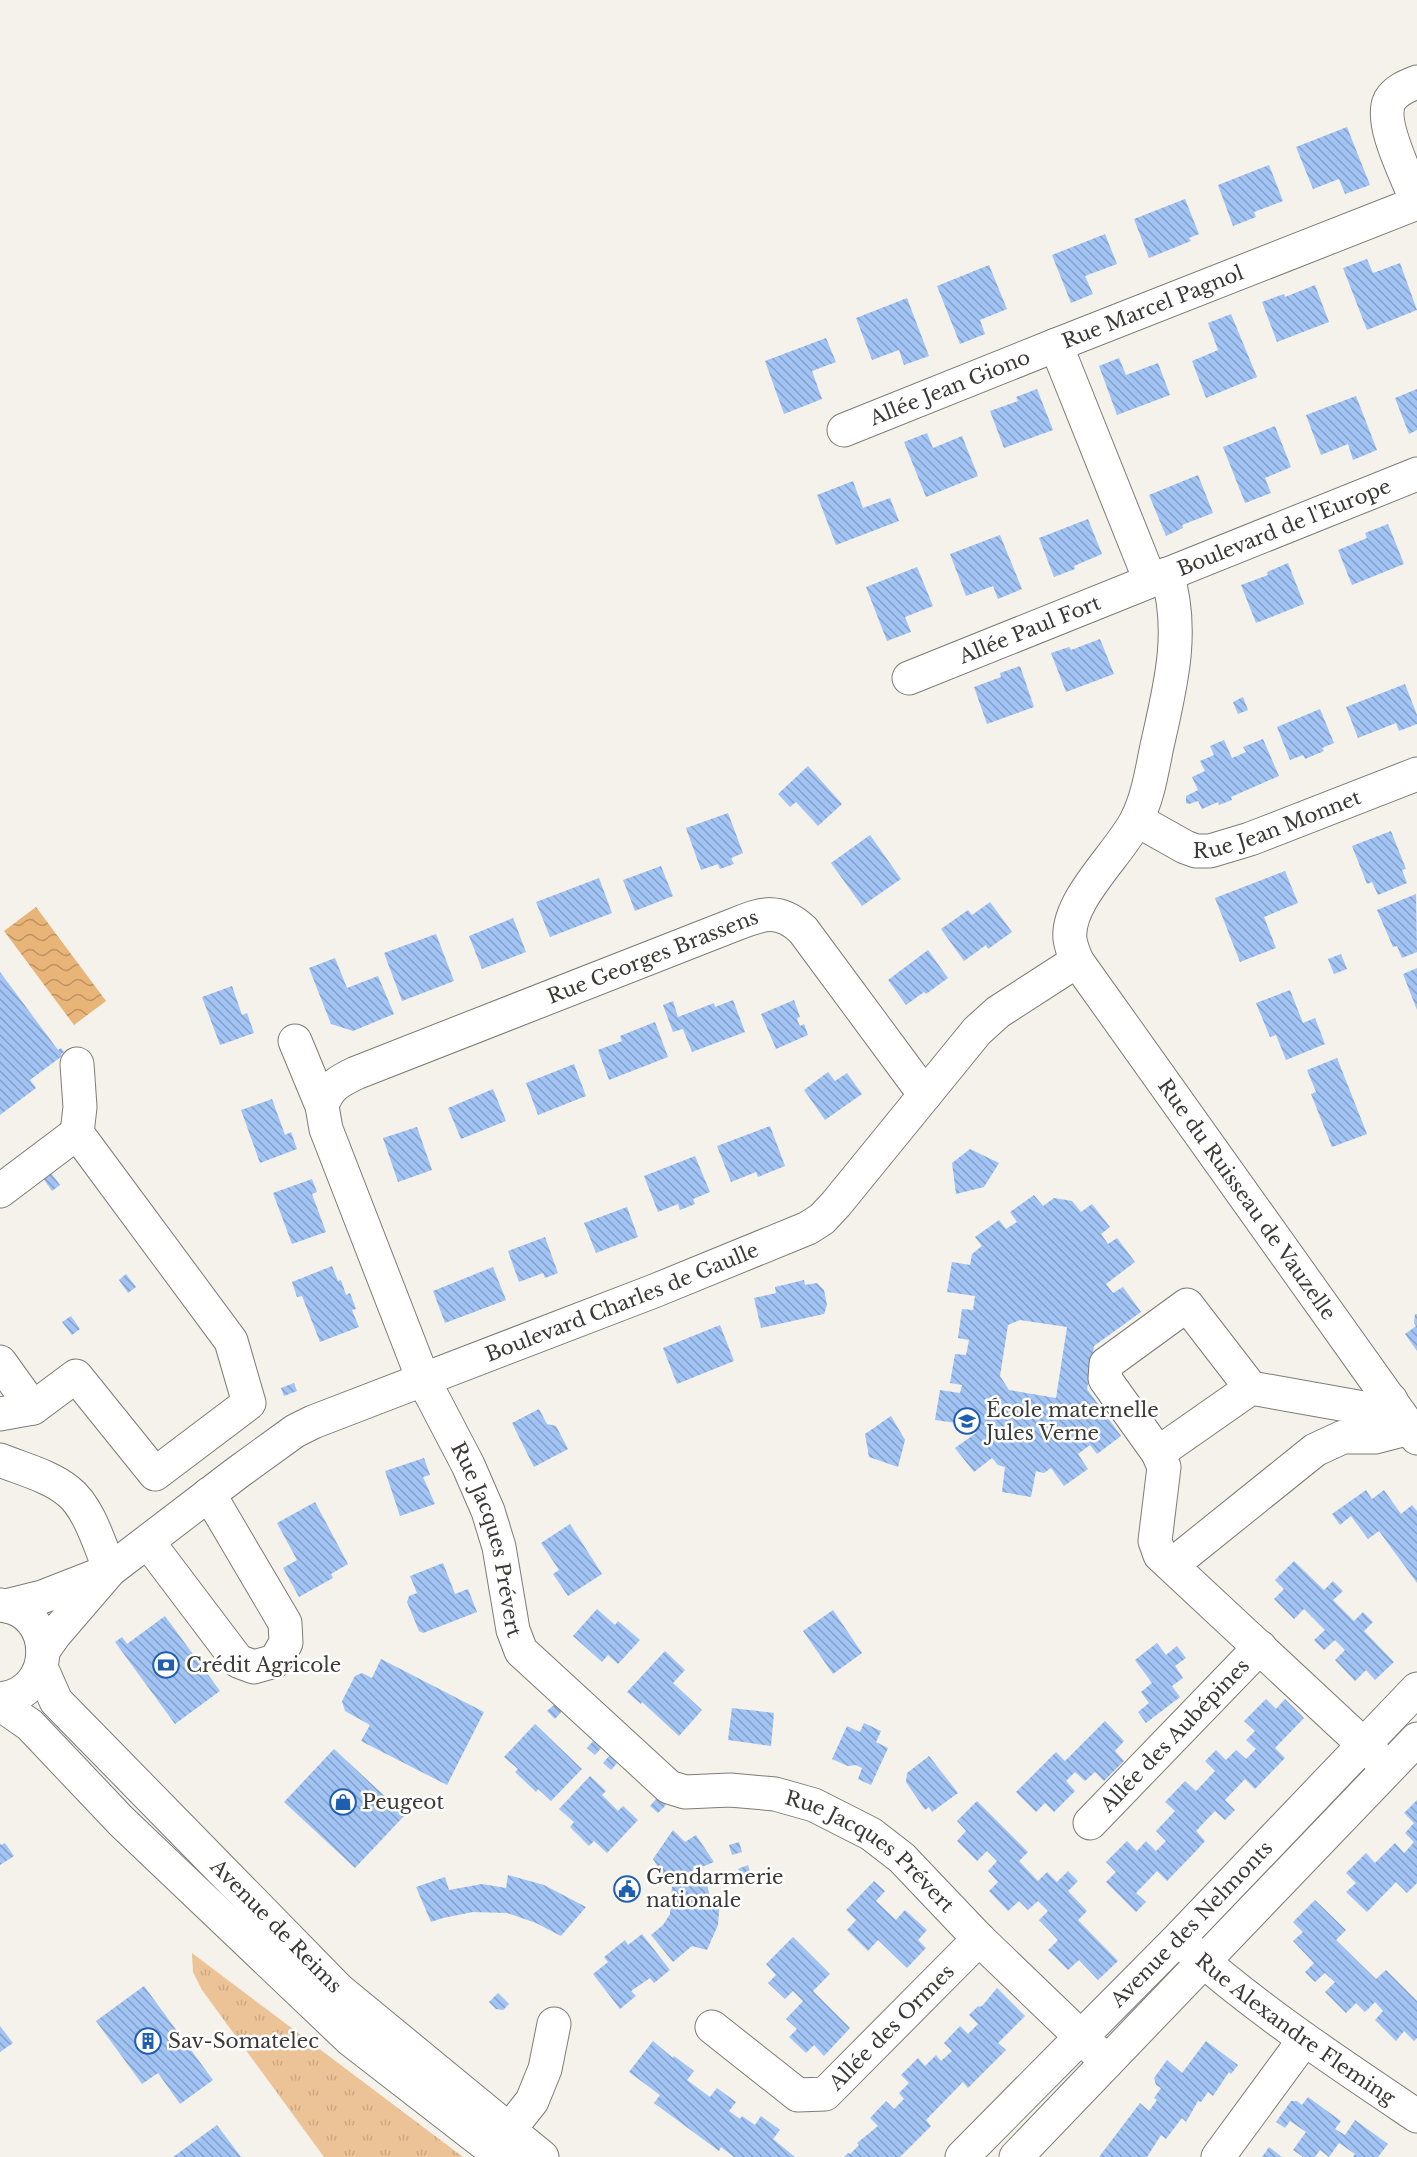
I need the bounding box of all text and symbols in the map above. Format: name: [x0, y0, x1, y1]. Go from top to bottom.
street label: Rue Marcel Pagnol: [1058, 260, 1247, 353]
street label: Allée Jean Giono: [865, 345, 1034, 431]
street label: Boulevard de l'Europe: [1174, 474, 1394, 581]
street label: Allée Paul Fort: [955, 590, 1104, 669]
street label: Rue Jean Monnet: [1193, 785, 1365, 863]
street label: Rue Georges Brassens: [544, 905, 761, 1009]
street label: Rue du Ruisseau de Vauzelle: [1153, 1074, 1341, 1324]
street label: Boulevard Charles de Gaulle: [482, 1238, 762, 1367]
place label: École maternelle Jules Verne: [983, 1397, 1159, 1445]
school or university icon: École maternelle Jules Verne: [952, 1406, 982, 1436]
street label: Rue Jacques Prévert: [446, 1438, 527, 1641]
bank icon: Crédit Agricole: [151, 1650, 181, 1680]
place label: Crédit Agricole: [186, 1653, 341, 1677]
street label: Allée des Aubépines: [1095, 1654, 1254, 1818]
street label: Rue Jacques Prévert: [783, 1785, 959, 1918]
shop icon: Peugeot: [328, 1787, 358, 1817]
place label: Peugeot: [362, 1790, 444, 1814]
street label: Avenue des Nelmonts: [1105, 1836, 1277, 2013]
street label: Avenue de Reims: [205, 1854, 347, 1998]
place label: Gendarmerie nationale: [646, 1865, 784, 1912]
public building icon: Gendarmerie nationale: [612, 1874, 642, 1904]
street label: Rue Alexandre Fleming: [1191, 1948, 1401, 2110]
street label: Allée des Ormes: [823, 1959, 959, 2096]
building icon: Sav-Somatelec: [133, 2026, 163, 2056]
place label: Sav-Somatelec: [168, 2029, 319, 2053]

